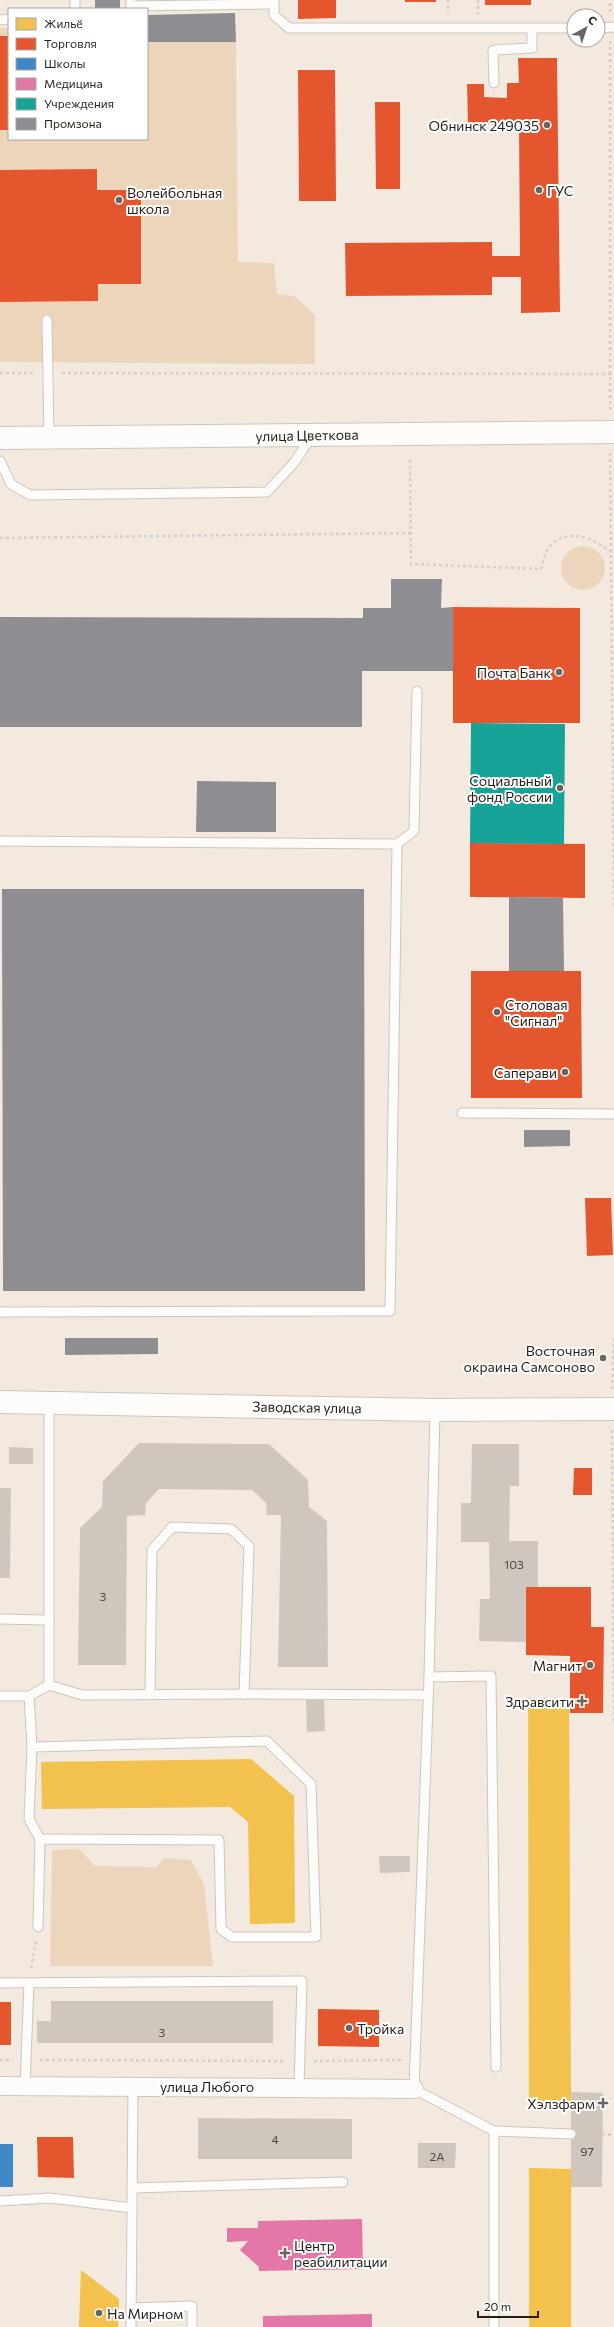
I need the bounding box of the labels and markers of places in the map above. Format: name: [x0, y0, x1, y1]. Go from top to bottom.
place label: Обнинск 249035: [428, 117, 539, 134]
marker: Обнинск 249035: [542, 120, 552, 130]
place label: ГУС: [547, 182, 573, 199]
place label: Волейбольная школа: [127, 184, 222, 217]
marker: ГУС: [534, 185, 544, 195]
marker: Волейбольная школа: [114, 195, 124, 205]
place label: Почта Банк: [477, 664, 552, 681]
marker: Почта Банк: [554, 667, 564, 677]
place label: Социальный фонд России: [467, 772, 552, 805]
marker: Социальный фонд России: [555, 783, 565, 793]
place label: Столовая "Сигнал": [505, 996, 568, 1029]
marker: Столовая "Сигнал": [492, 1007, 502, 1017]
place label: Саперави: [494, 1064, 557, 1081]
marker: Саперави: [560, 1067, 570, 1077]
place label: Восточная окраина Самсоново: [464, 1342, 595, 1375]
marker: Восточная окраина Самсоново: [598, 1353, 608, 1363]
place label: Магнит: [533, 1657, 582, 1674]
marker: Магнит: [585, 1660, 595, 1670]
place label: Здравсити: [505, 1693, 574, 1710]
marker: Здравсити: [577, 1696, 587, 1706]
place label: Тройка: [357, 2020, 404, 2037]
marker: Тройка: [344, 2023, 354, 2033]
place label: Хэлзфарм: [527, 2095, 595, 2112]
marker: Хэлзфарм: [598, 2098, 608, 2108]
place label: Центр реабилитации: [294, 2237, 388, 2270]
marker: Центр реабилитации: [279, 2247, 291, 2259]
place label: На Мирном: [107, 2305, 183, 2322]
marker: На Мирном: [94, 2308, 104, 2318]

